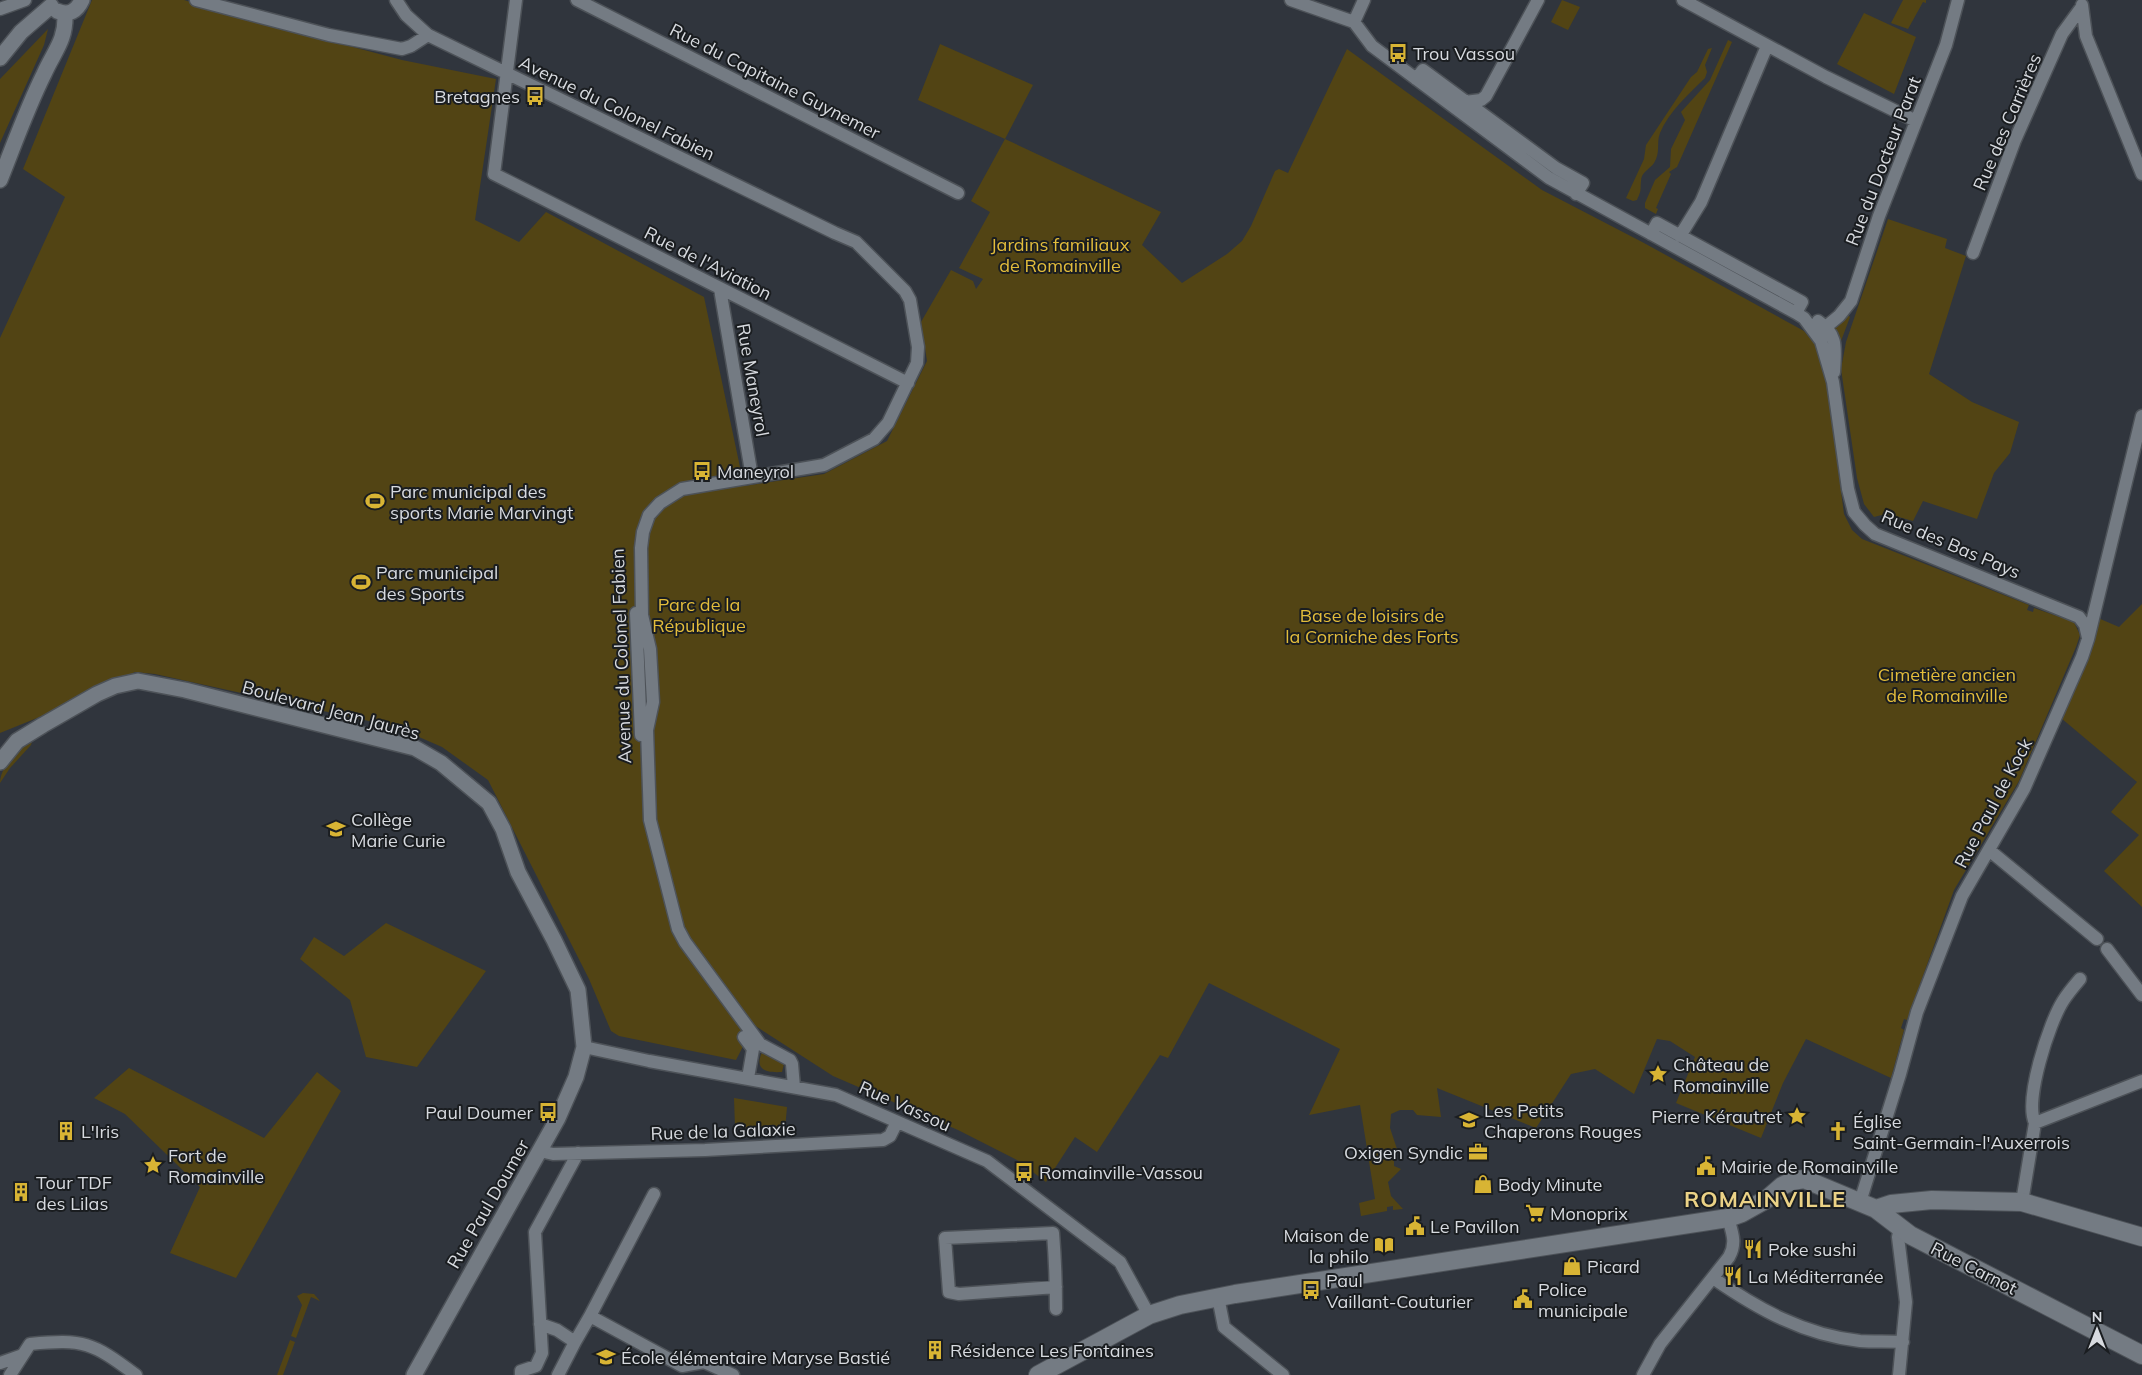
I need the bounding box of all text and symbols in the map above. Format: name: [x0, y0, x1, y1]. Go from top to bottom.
street label: Rue du Capitaine Guynemer: [666, 18, 884, 144]
bus stop icon: Trou Vassou: [1387, 42, 1409, 64]
place label: Trou Vassou: [1413, 42, 1515, 65]
street label: Rue des Carrières: [1968, 50, 2046, 194]
street label: Avenue du Colonel Fabien: [515, 51, 719, 165]
street label: Rue du Docteur Parat: [1840, 73, 1926, 249]
place label: Bretagnes: [434, 85, 520, 108]
bus stop icon: Bretagnes: [524, 85, 546, 107]
street label: Rue de l'Aviation: [641, 221, 775, 305]
park label: Jardins familiaux de Romainville: [991, 233, 1130, 277]
street label: Rue Maneyrol: [732, 322, 774, 438]
bus stop icon: Maneyrol: [691, 460, 713, 482]
place label: Maneyrol: [717, 460, 794, 483]
place label: Parc municipal des sports Marie Marvingt: [390, 480, 573, 524]
sports icon: Parc municipal des sports Marie Marvingt: [364, 490, 386, 512]
street label: Rue des Bas Pays: [1878, 504, 2024, 584]
street label: Avenue du Colonel Fabien: [606, 548, 636, 764]
place label: Parc municipal des Sports: [376, 561, 498, 605]
sports icon: Parc municipal des Sports: [350, 571, 372, 593]
park label: Parc de la République: [652, 593, 746, 637]
park label: Base de loisirs de la Corniche des Forts: [1285, 604, 1459, 648]
park label: Cimetière ancien de Romainville: [1878, 663, 2016, 707]
street label: Boulevard Jean Jaurès: [240, 675, 422, 745]
street label: Rue Paul de Kock: [1949, 734, 2037, 872]
place label: Collège Marie Curie: [351, 808, 446, 852]
school or university icon: Collège Marie Curie: [325, 818, 347, 840]
place label: Château de Romainville: [1673, 1053, 1769, 1097]
place icon: Château de Romainville: [1647, 1063, 1669, 1085]
street label: Rue Vassou: [855, 1076, 955, 1136]
place label: Les Petits Chaperons Rouges: [1484, 1099, 1642, 1143]
place label: Paul Doumer: [425, 1101, 533, 1124]
bus stop icon: Paul Doumer: [537, 1101, 559, 1123]
place label: Pierre Kérautret: [1651, 1105, 1782, 1128]
place icon: Pierre Kérautret: [1786, 1105, 1808, 1127]
school or university icon: Les Petits Chaperons Rouges: [1458, 1109, 1480, 1131]
place label: Église Saint-Germain-l'Auxerrois: [1853, 1110, 2070, 1154]
street label: Rue de la Galaxie: [650, 1117, 796, 1145]
building icon: L'Iris: [55, 1120, 77, 1142]
place label: L'Iris: [81, 1120, 119, 1143]
church icon: Église Saint-Germain-l'Auxerrois: [1827, 1120, 1849, 1142]
street label: Rue Paul Doumer: [442, 1135, 534, 1273]
place label: Oxigen Syndic: [1344, 1141, 1463, 1164]
office icon: Oxigen Syndic: [1467, 1141, 1489, 1163]
place label: Fort de Romainville: [168, 1144, 264, 1188]
place icon: Fort de Romainville: [142, 1154, 164, 1176]
public building icon: Mairie de Romainville: [1695, 1155, 1717, 1177]
place label: Mairie de Romainville: [1721, 1155, 1898, 1178]
bus stop icon: Romainville-Vassou: [1013, 1161, 1035, 1183]
place label: Romainville-Vassou: [1039, 1161, 1203, 1184]
place label: Tour TDF des Lilas: [36, 1171, 112, 1215]
shop icon: Body Minute: [1472, 1173, 1494, 1195]
place label: Body Minute: [1498, 1173, 1602, 1196]
building icon: Tour TDF des Lilas: [10, 1181, 32, 1203]
district label: ROMAINVILLE: [1684, 1185, 1846, 1213]
supermarket icon: Monoprix: [1524, 1202, 1546, 1224]
place label: Monoprix: [1550, 1202, 1628, 1225]
public building icon: Le Pavillon: [1404, 1215, 1426, 1237]
place label: Le Pavillon: [1430, 1215, 1519, 1238]
place label: Maison de la philo: [1283, 1224, 1369, 1268]
library icon: Maison de la philo: [1373, 1234, 1395, 1256]
street label: Rue Carnot: [1927, 1236, 2021, 1300]
restaurant icon: Poke sushi: [1742, 1238, 1764, 1260]
place label: Poke sushi: [1768, 1238, 1856, 1261]
shop icon: Picard: [1561, 1255, 1583, 1277]
place label: Picard: [1587, 1255, 1640, 1278]
restaurant icon: La Méditerranée: [1722, 1265, 1744, 1287]
place label: La Méditerranée: [1748, 1265, 1884, 1288]
place label: Paul Vaillant-Couturier: [1326, 1269, 1473, 1313]
place label: Police municipale: [1538, 1278, 1628, 1322]
bus stop icon: Paul Vaillant-Couturier: [1300, 1279, 1322, 1301]
public building icon: Police municipale: [1512, 1288, 1534, 1310]
north arrow: [2072, 1305, 2122, 1355]
text: N: [2092, 1308, 2102, 1326]
building icon: Résidence Les Fontaines: [924, 1339, 946, 1361]
place label: Résidence Les Fontaines: [950, 1339, 1154, 1362]
school or university icon: École élémentaire Maryse Bastié: [595, 1346, 617, 1368]
place label: École élémentaire Maryse Bastié: [621, 1346, 890, 1369]

